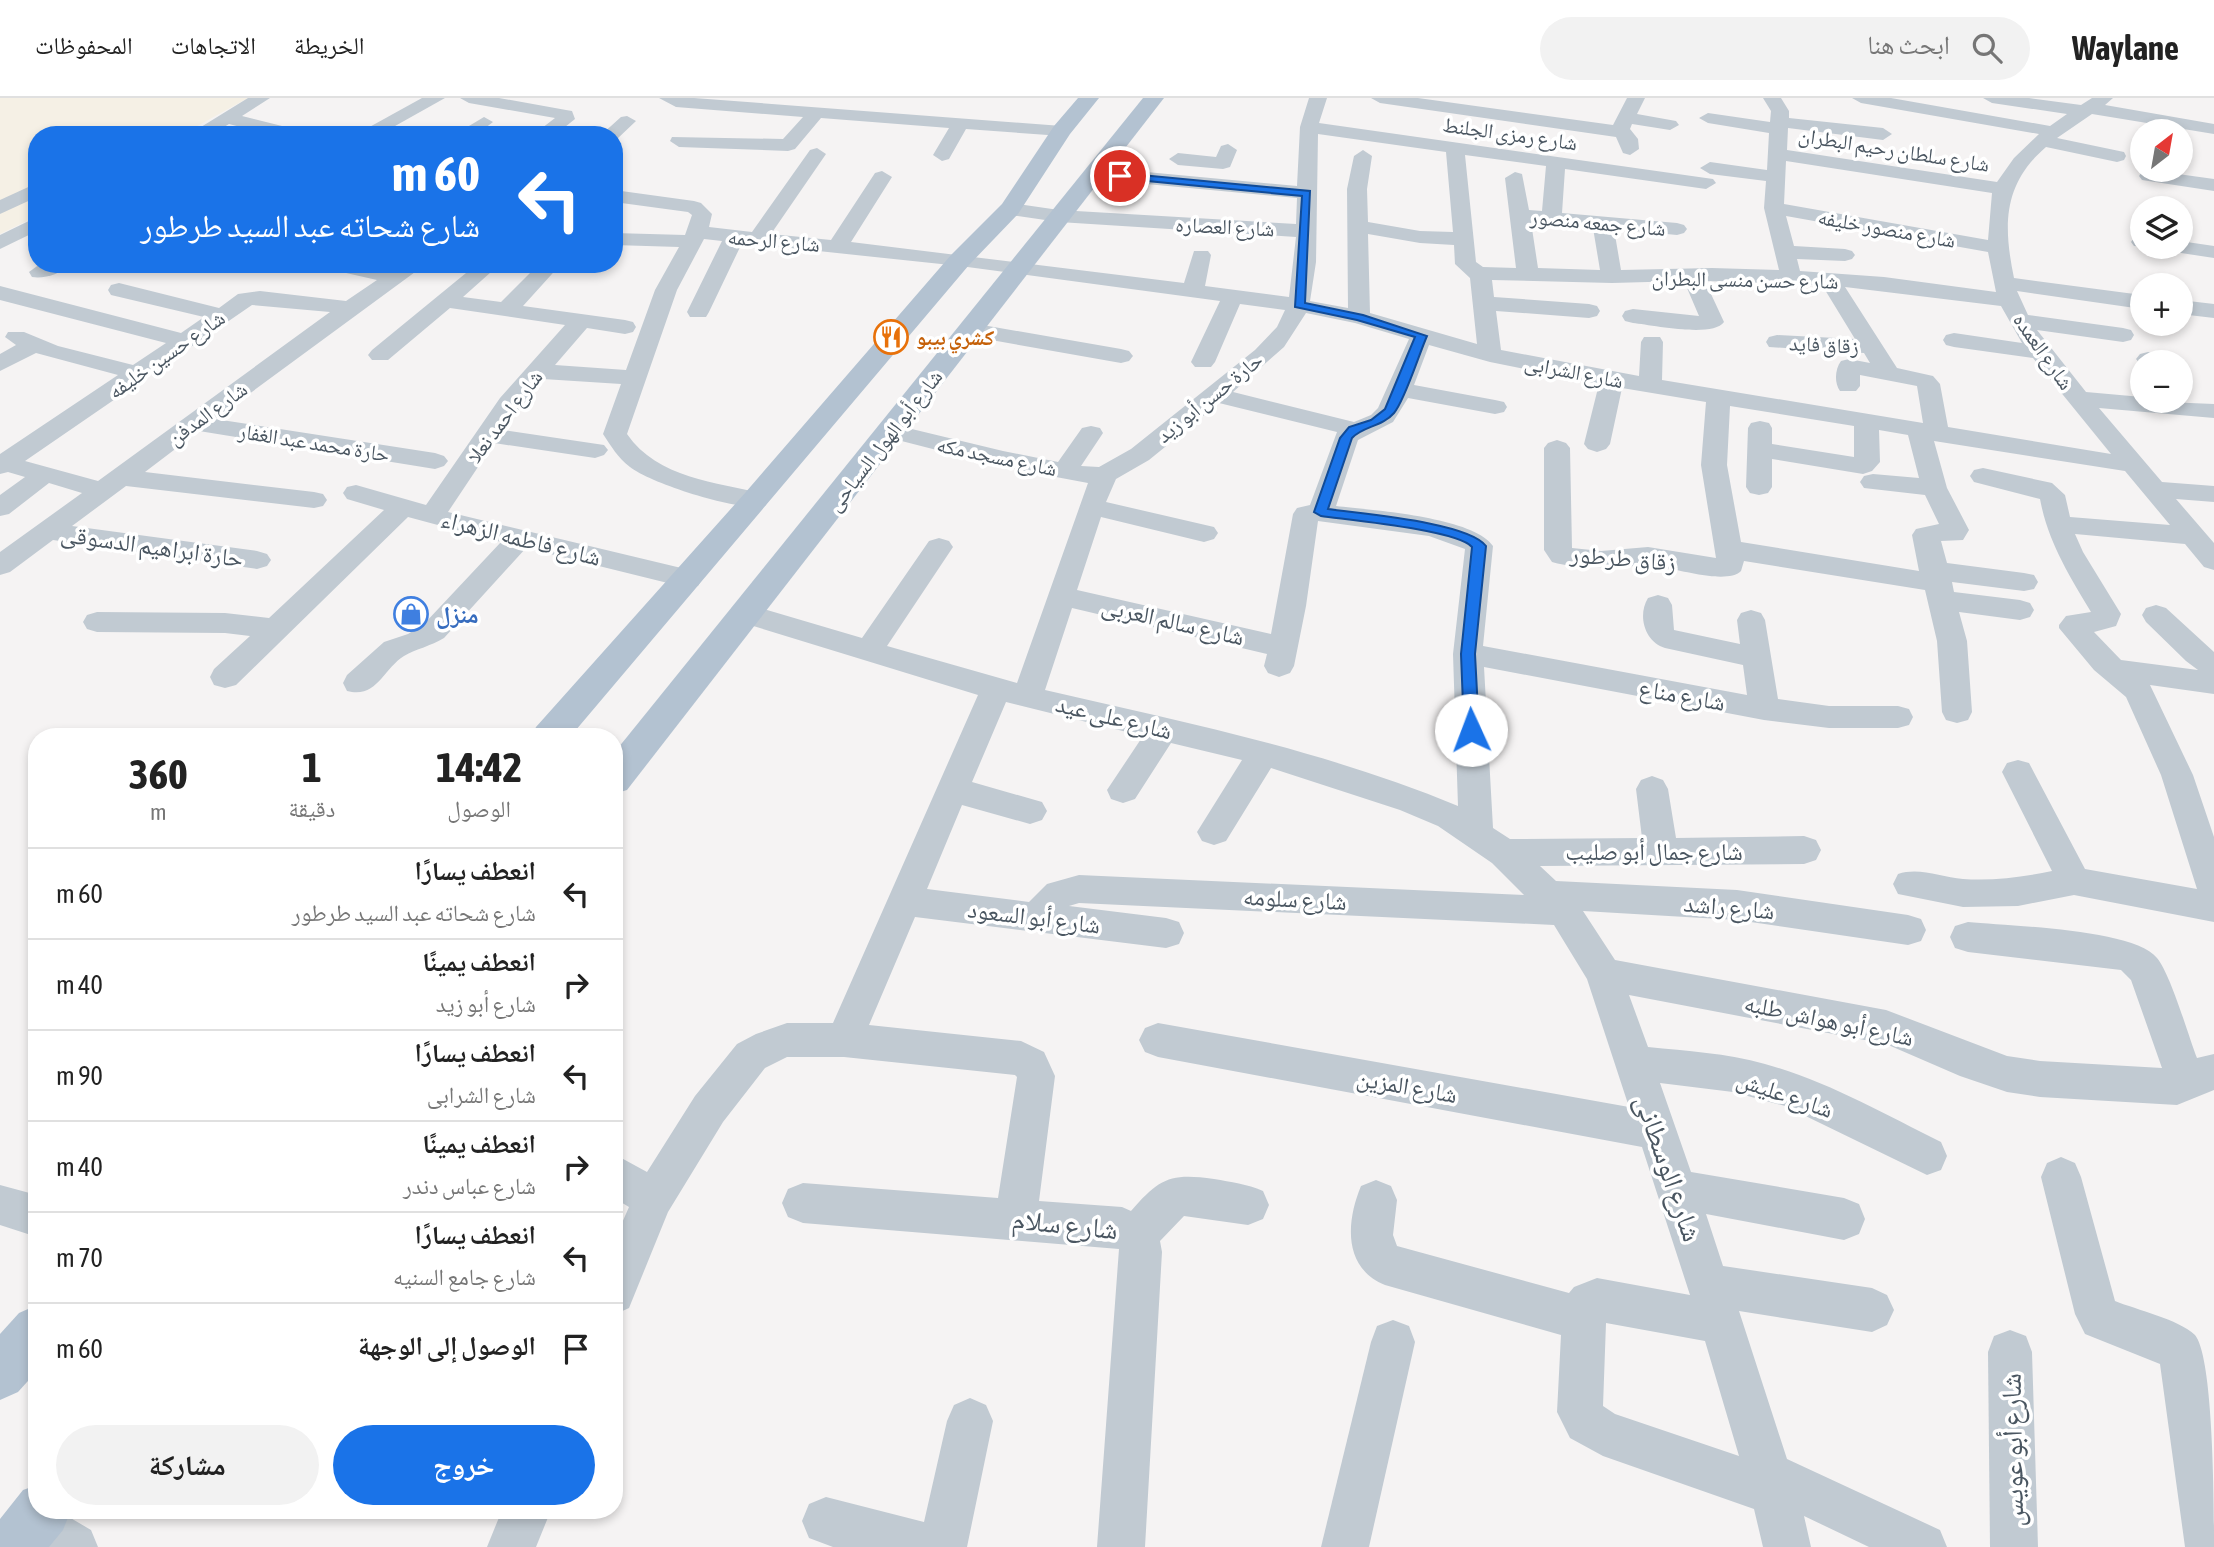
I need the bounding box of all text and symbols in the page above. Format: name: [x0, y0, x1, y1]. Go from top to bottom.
search box: [1540, 17, 2030, 80]
icon: search: [1968, 29, 2006, 67]
text: Waylane: [2072, 29, 2179, 67]
text: ابحث هنا: [1867, 30, 1950, 60]
text: المحفوظات: [35, 32, 133, 59]
text: الاتجاهات: [171, 32, 256, 59]
text: الخريطة: [294, 32, 365, 59]
street label: شارع رمزى الجلنط: [1441, 112, 1579, 156]
north arrow: [2130, 119, 2193, 182]
map controls: [2130, 119, 2193, 413]
street label: شارع سلطان رحيم البطران: [1796, 122, 1991, 179]
text: 60 m: [392, 145, 480, 201]
pin: [1090, 146, 1150, 206]
icon: left: [504, 154, 595, 245]
icon: arrive: [1101, 157, 1139, 195]
button: layers: [2130, 196, 2193, 259]
street label: شارع جمعه منصور: [1528, 204, 1667, 242]
street label: شارع منصور خليفه: [1816, 204, 1958, 254]
text: شارع شحاته عبد السيد طرطور: [140, 207, 480, 244]
street label: شارع العصاره: [1175, 211, 1275, 243]
street label: شارع الرحمه: [727, 224, 821, 258]
street label: شارع حسن منسى البطران: [1651, 265, 1839, 295]
button: +: [2130, 273, 2193, 336]
street label: شارع حسين خليفه: [103, 305, 230, 405]
street label: شارع العمده: [2007, 308, 2079, 395]
restaurant icon: كشري بيبو: [872, 318, 910, 356]
place label: كشري بيبو: [916, 325, 994, 354]
street label: زقاق فايد: [1788, 330, 1860, 360]
street label: حارة حسن أبو زيد: [1151, 347, 1268, 449]
street label: شارع الشرابى: [1522, 350, 1625, 394]
button: −: [2130, 350, 2193, 413]
street label: شارع أبو الهول السياحى: [821, 364, 948, 517]
street label: شارع احمد نعلا: [461, 365, 548, 468]
street label: شارع المدفن: [163, 376, 252, 451]
street label: حارة محمد عبد الغفار: [236, 418, 391, 466]
street label: شارع مسجد مكه: [935, 432, 1059, 482]
street label: شارع فاطمه الزهراء: [438, 505, 604, 573]
street label: حارة ابراهيم الدسوقى: [59, 520, 245, 575]
street label: زقاق طرطور: [1568, 540, 1677, 577]
street label: شارع سالم العربى: [1098, 591, 1247, 653]
shop icon: منزل: [392, 595, 430, 633]
place label: منزل: [436, 601, 479, 629]
street label: شارع مناع: [1636, 674, 1727, 718]
street label: شارع على عيد: [1053, 690, 1175, 746]
position arrow: [1434, 693, 1508, 767]
text: 1: [302, 743, 322, 791]
text: 14:42: [436, 743, 522, 791]
text: 360: [129, 750, 188, 798]
text: دقيقة: [289, 796, 335, 822]
text: الوصول: [447, 796, 511, 822]
text: m: [150, 799, 167, 825]
street label: شارع جمال أبو صليب: [1565, 838, 1743, 867]
text: انعطف يسارًا: [415, 856, 536, 886]
icon: left: [557, 875, 595, 913]
text: 60 m: [56, 879, 103, 909]
street label: شارع سلومه: [1242, 883, 1347, 917]
street label: شارع راشد: [1682, 890, 1776, 926]
street label: شارع أبو السعود: [966, 895, 1102, 941]
text: شارع شحاته عبد السيد طرطور: [292, 900, 536, 926]
text: انعطف يمينًا: [422, 947, 536, 977]
icon: right: [557, 966, 595, 1004]
text: 40 m: [56, 970, 103, 1000]
street label: شارع أبو هواش طلبه: [1742, 989, 1916, 1053]
text: شارع أبو زيد: [436, 991, 536, 1017]
text: انعطف يسارًا: [415, 1038, 536, 1068]
icon: left: [557, 1057, 595, 1095]
text: 90 m: [56, 1061, 103, 1091]
street label: شارع المزين: [1354, 1064, 1459, 1110]
street label: شارع عليش: [1733, 1065, 1837, 1125]
text: شارع الشرابى: [427, 1082, 536, 1108]
street label: شارع الوسطانى: [1627, 1091, 1709, 1246]
text: انعطف يمينًا: [422, 1129, 536, 1159]
icon: right: [557, 1148, 595, 1186]
text: 40 m: [56, 1152, 103, 1182]
text: شارع عباس دندر: [403, 1173, 536, 1199]
street label: شارع سلام: [1010, 1203, 1120, 1248]
text: انعطف يسارًا: [415, 1220, 536, 1250]
icon: left: [557, 1239, 595, 1277]
text: 70 m: [56, 1243, 103, 1273]
text: شارع جامع السنيه: [393, 1264, 536, 1290]
icon: arrive: [557, 1330, 595, 1368]
text: الوصول إلى الوجهة: [358, 1331, 536, 1361]
text: 60 m: [56, 1334, 103, 1364]
street label: شارع أبو عويس: [1994, 1373, 2031, 1527]
button: مشاركة: [56, 1425, 319, 1505]
button: خروج: [333, 1425, 595, 1505]

